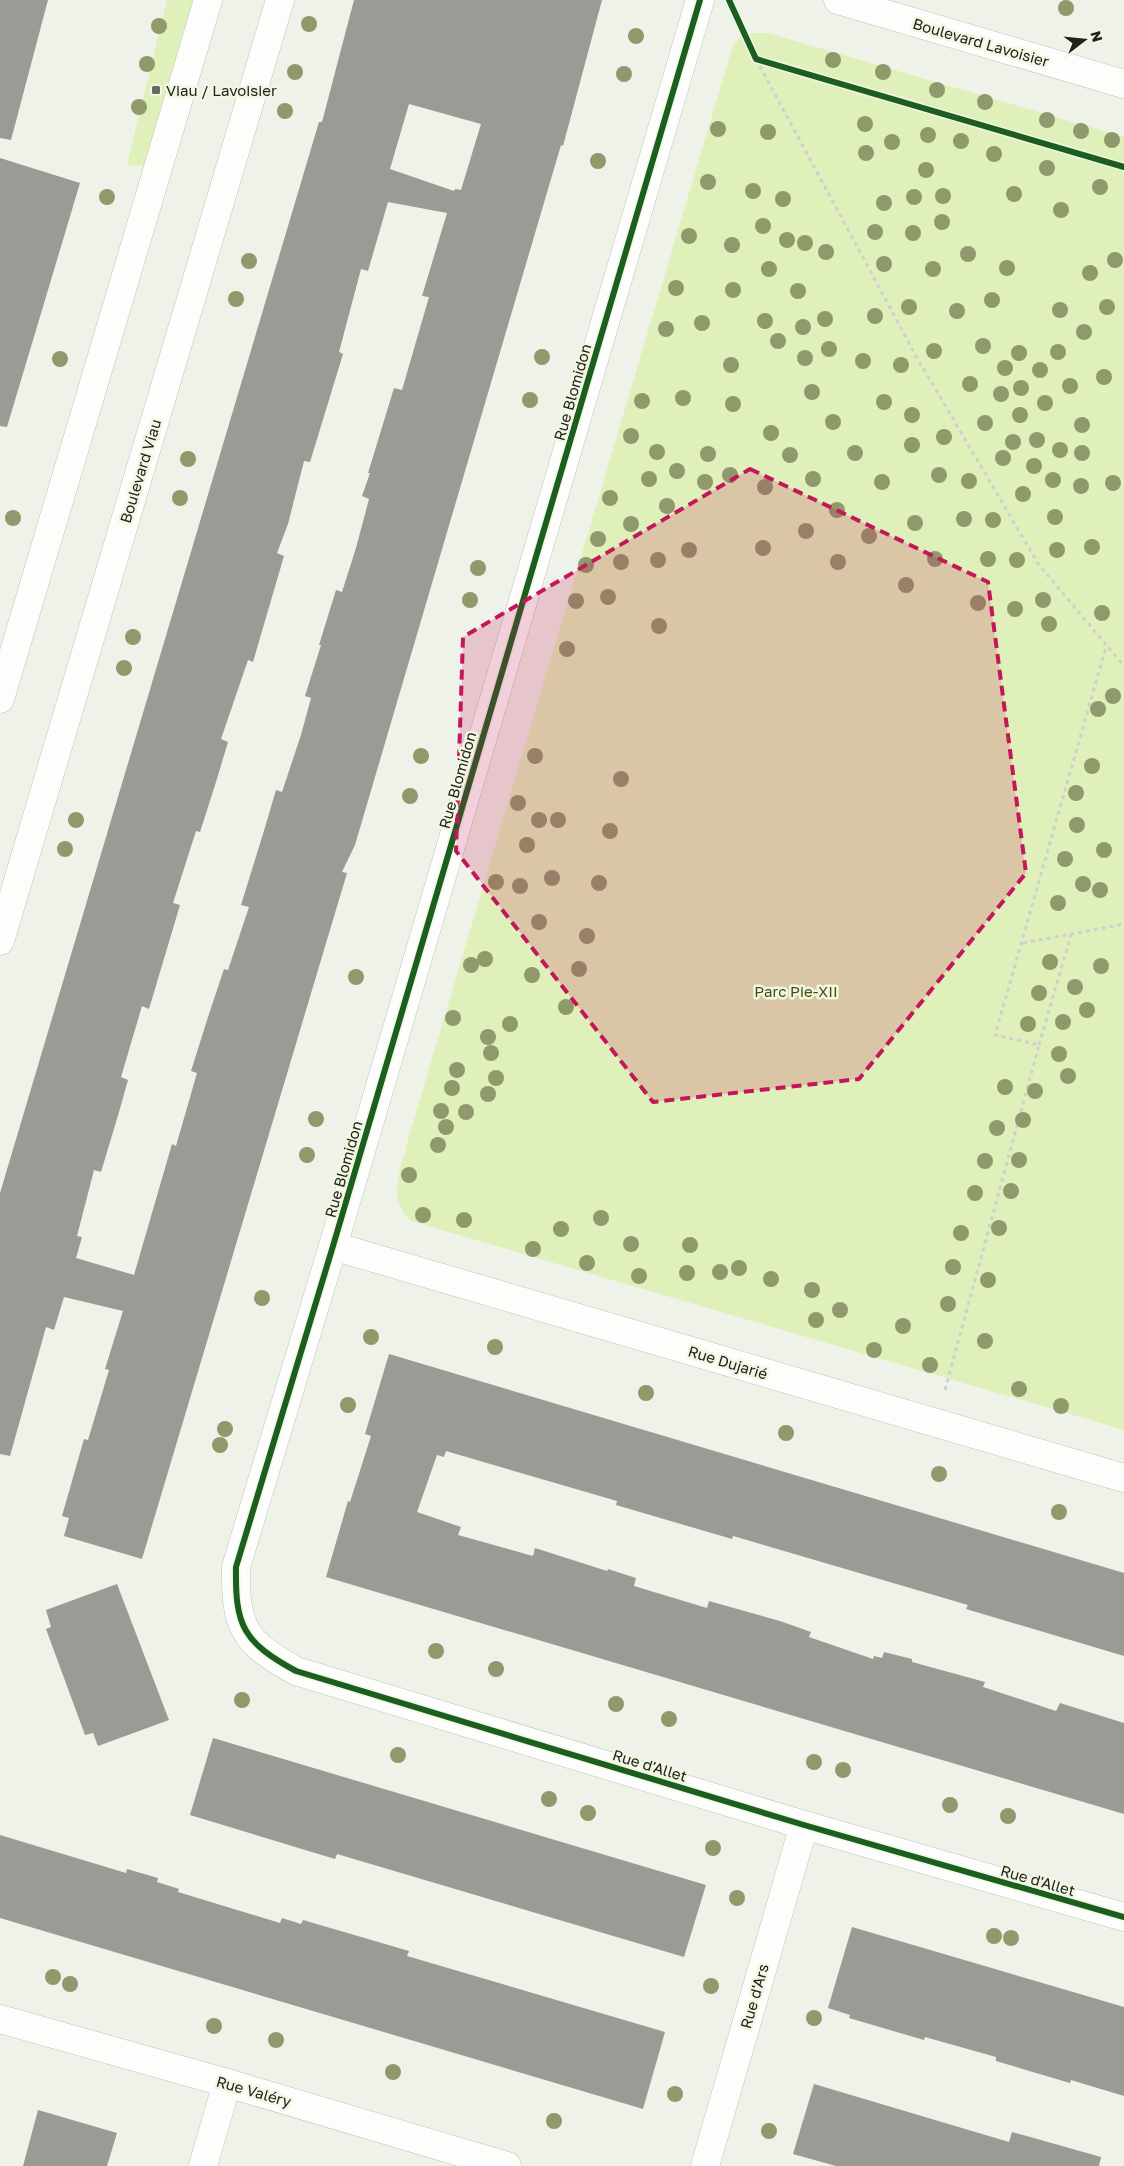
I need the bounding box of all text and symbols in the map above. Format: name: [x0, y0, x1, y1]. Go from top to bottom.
street label: Boulevard Lavoisier: [911, 14, 1051, 70]
north arrow: [1059, 15, 1109, 65]
text: N: [1087, 29, 1107, 44]
place label: Viau / Lavoisier: [166, 81, 277, 99]
marker: Viau / Lavoisier: [150, 84, 162, 96]
street label: Rue Blomidon: [550, 342, 594, 442]
street label: Boulevard Viau: [116, 417, 164, 525]
street label: Rue Blomidon: [435, 730, 479, 830]
park label: Parc Pie-XII: [754, 982, 838, 1000]
street label: Rue Blomidon: [321, 1119, 365, 1219]
street label: Rue Dujarié: [686, 1341, 770, 1383]
street label: Rue d'Allet: [611, 1745, 689, 1785]
street label: Rue d'Allet: [999, 1861, 1077, 1899]
street label: Rue d'Ars: [736, 1961, 772, 2030]
street label: Rue Valéry: [214, 2072, 294, 2110]

